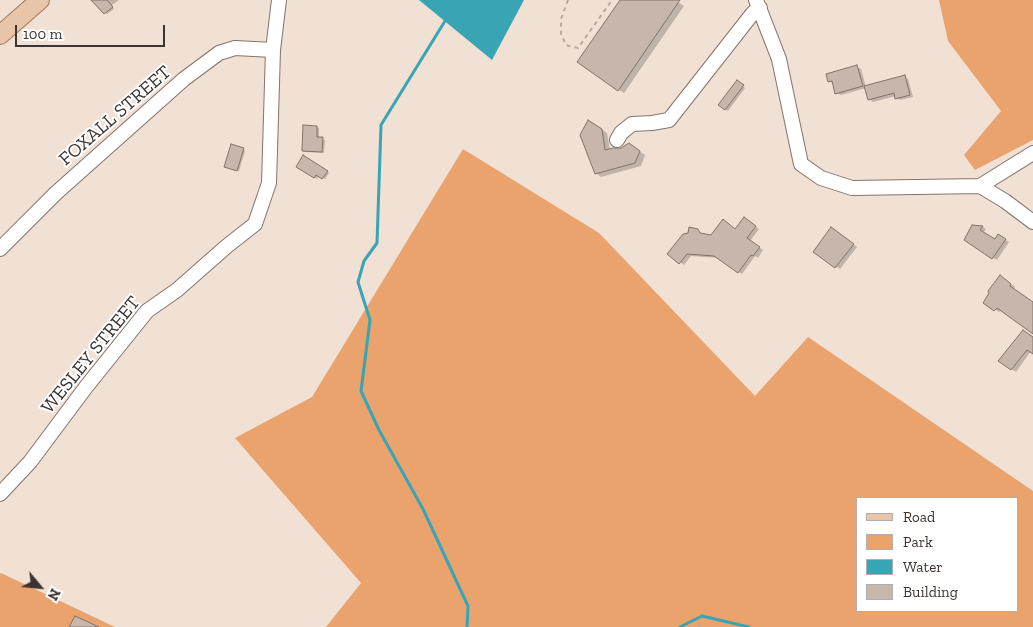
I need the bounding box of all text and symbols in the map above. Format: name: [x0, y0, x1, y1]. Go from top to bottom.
scale bar: [18, 15, 168, 47]
text: 100 m: [23, 25, 62, 43]
street label: FOXALL STREET: [54, 61, 176, 171]
street label: WESLEY STREET: [37, 292, 145, 418]
legend: [856, 497, 1018, 612]
text: Road: [903, 508, 935, 526]
text: Park: [903, 533, 933, 551]
text: Water: [903, 558, 943, 576]
north arrow: [15, 562, 65, 612]
text: Building: [903, 583, 958, 601]
text: N: [44, 586, 64, 603]

